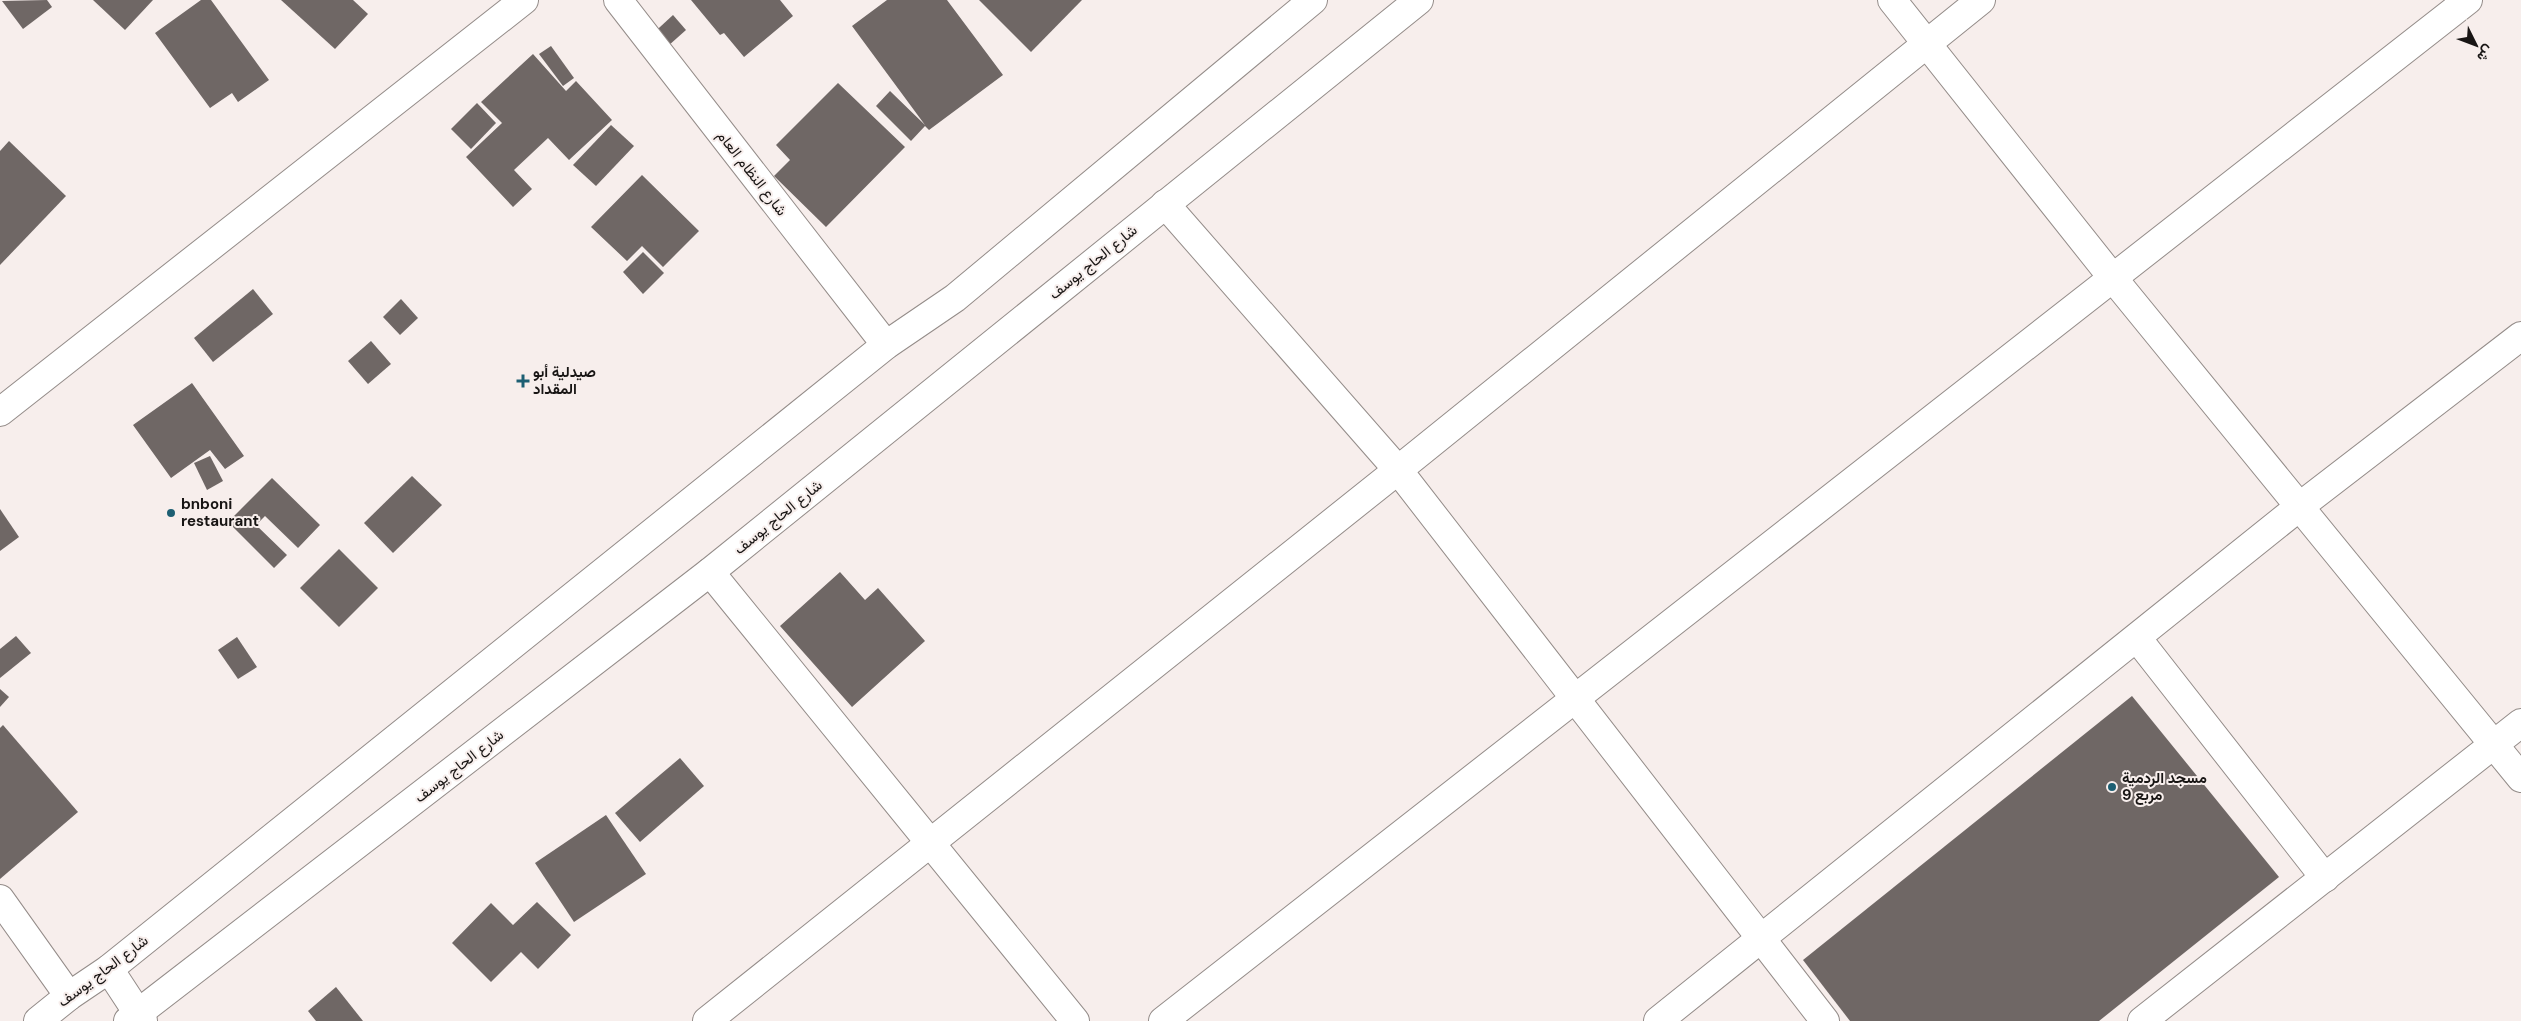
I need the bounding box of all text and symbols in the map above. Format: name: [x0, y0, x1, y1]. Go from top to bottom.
north arrow: [2451, 20, 2501, 70]
text: ش: [2473, 41, 2498, 66]
street label: شارع النظام العام: [712, 126, 792, 221]
street label: شارع الحاج يوسف: [1045, 220, 1142, 305]
place label: صيدلية أبو المقداد: [533, 362, 596, 399]
marker: صيدلية أبو المقداد: [517, 375, 529, 387]
street label: شارع الحاج يوسف: [730, 475, 827, 560]
place label: bnboni restaurant: [181, 494, 259, 531]
marker: bnboni restaurant: [165, 507, 177, 519]
street label: شارع الحاج يوسف: [410, 725, 508, 808]
place label: مسجد الردمية مربع 9: [2122, 768, 2207, 805]
marker: مسجد الردمية مربع 9: [2106, 781, 2118, 793]
street label: شارع الحاج يوسف: [54, 930, 153, 1012]

